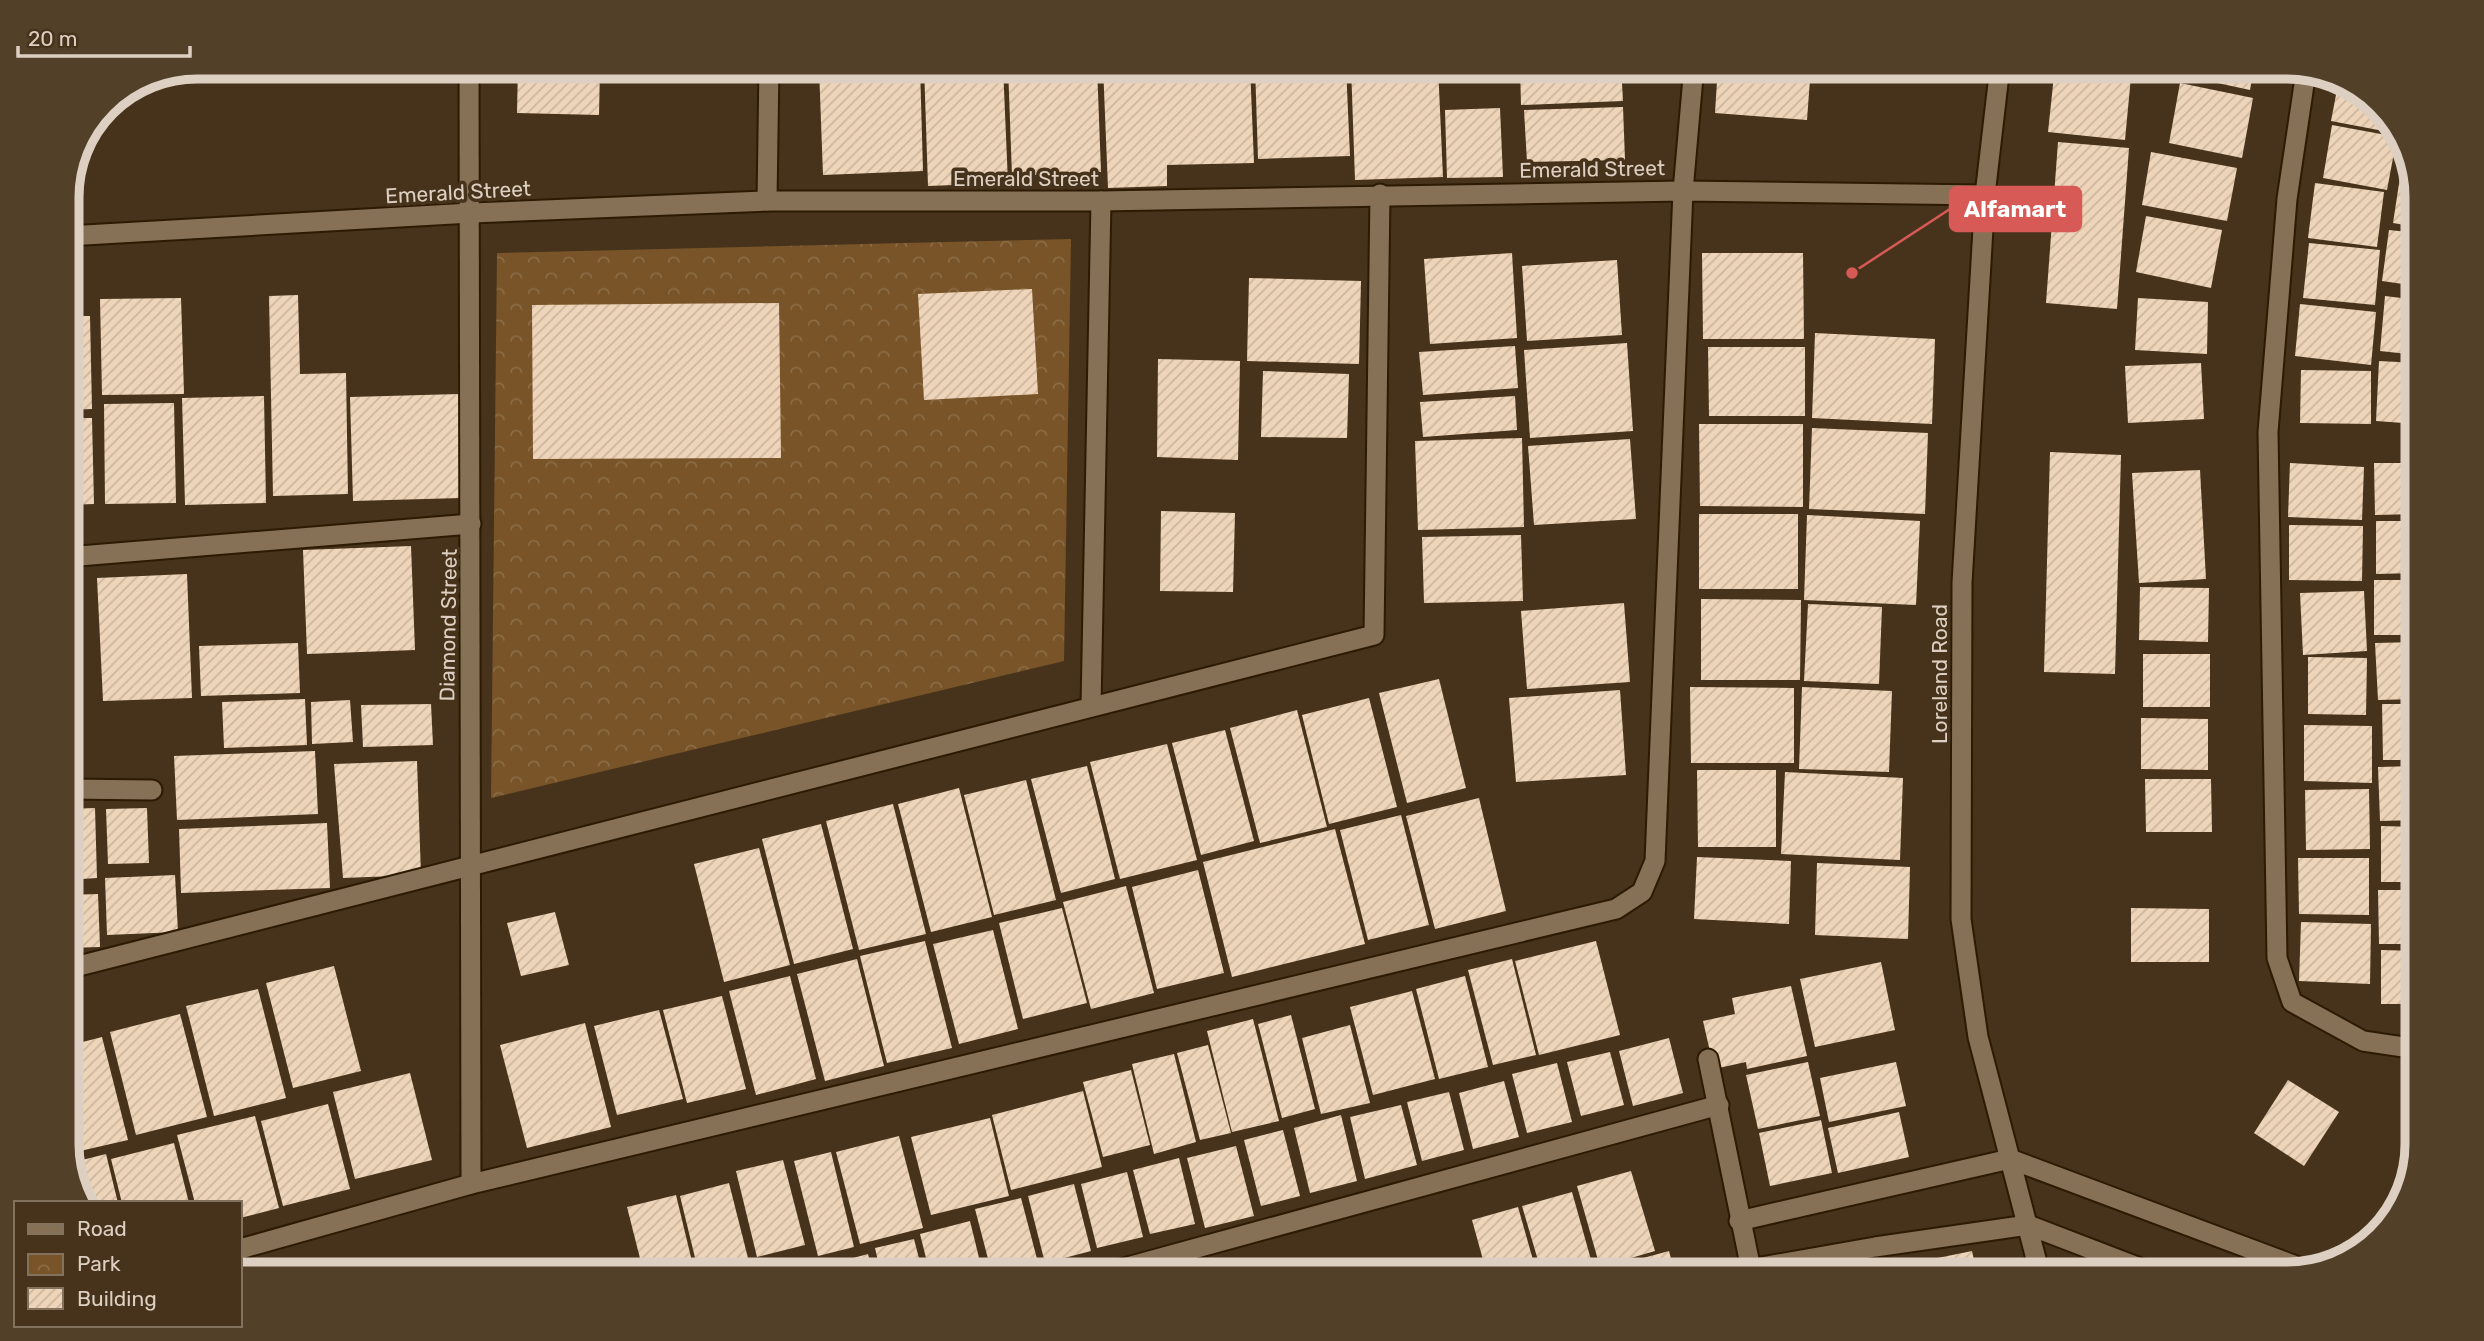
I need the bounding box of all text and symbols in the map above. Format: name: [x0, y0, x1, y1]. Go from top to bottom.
scale bar: [18, 14, 189, 58]
text: 20 m: [28, 26, 77, 51]
street label: Emerald Street: [1519, 155, 1665, 183]
street label: Emerald Street: [953, 166, 1099, 191]
street label: Emerald Street: [384, 176, 532, 208]
callout: Alfamart: [1950, 187, 2081, 231]
text: Alfamart: [1964, 195, 2066, 223]
street label: Diamond Street: [434, 548, 462, 702]
street label: Loreland Road: [1927, 604, 1952, 744]
legend: [14, 1201, 242, 1327]
text: Road: [77, 1216, 127, 1241]
text: Park: [77, 1251, 121, 1276]
text: Building: [77, 1286, 157, 1311]

